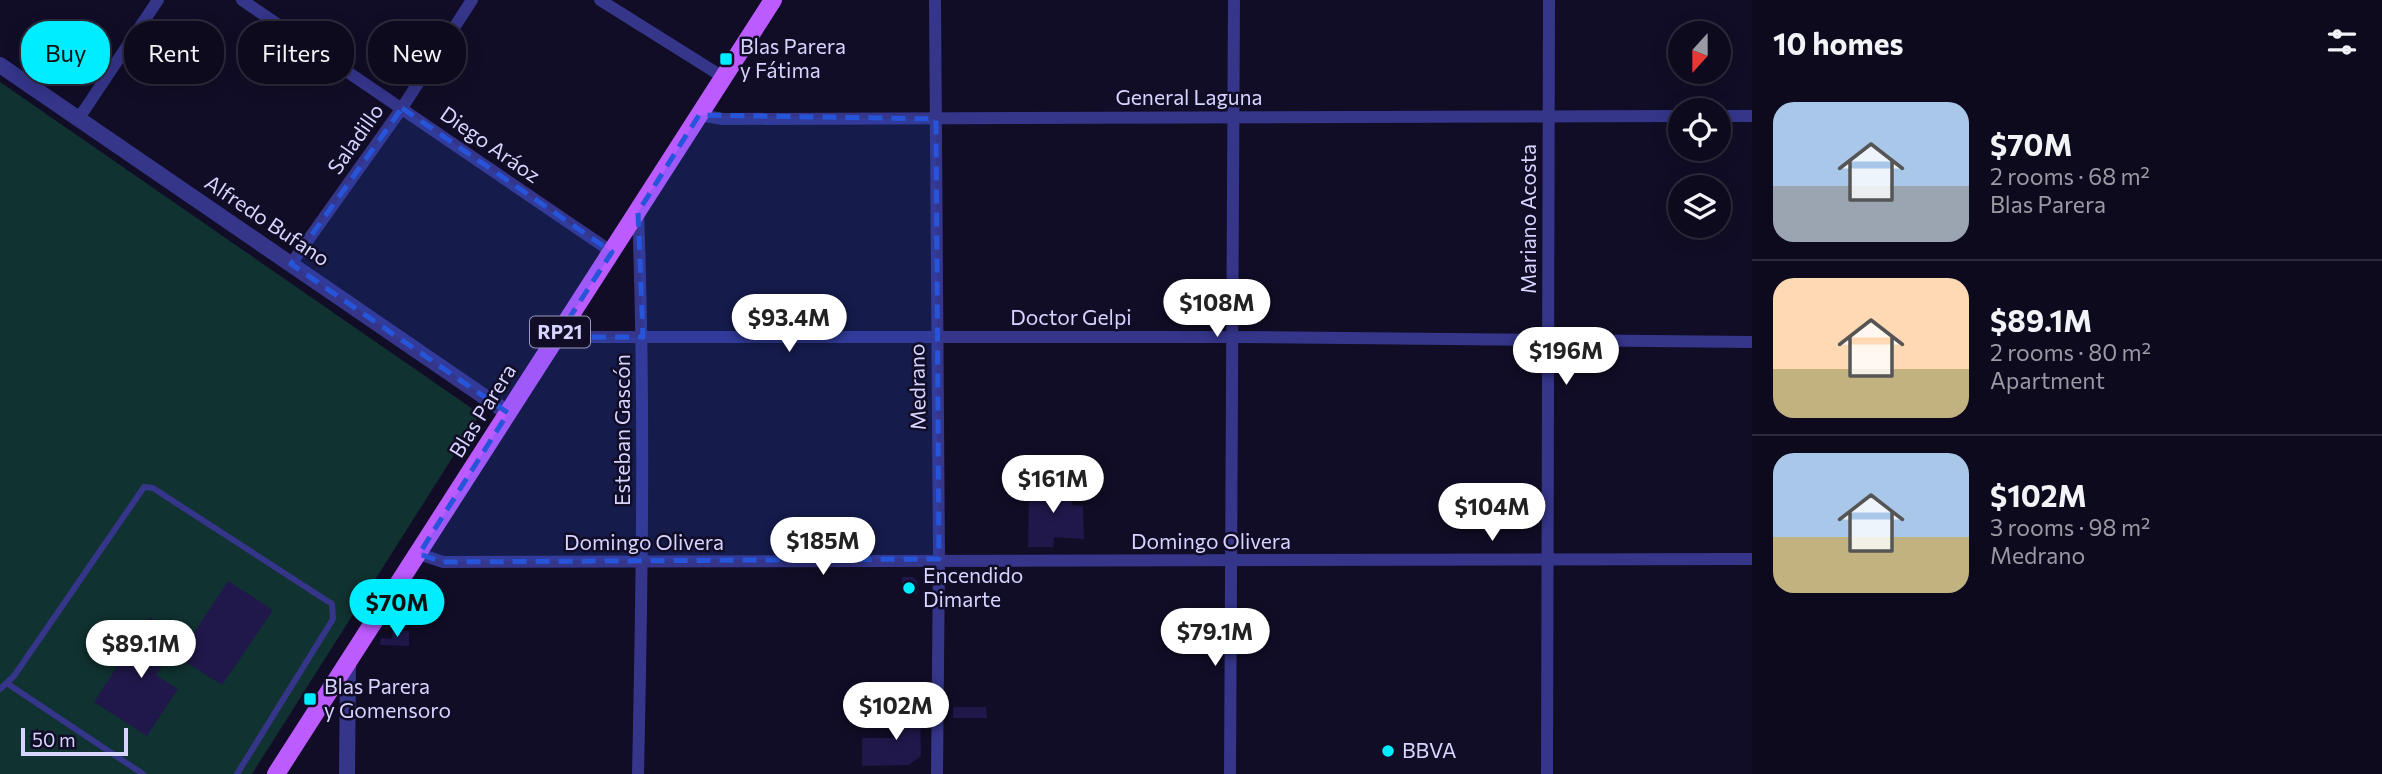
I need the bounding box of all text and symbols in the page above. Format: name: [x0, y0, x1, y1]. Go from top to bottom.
chip: Buy: [21, 21, 110, 84]
chip: Rent: [124, 21, 224, 84]
chip: Filters: [238, 21, 354, 84]
chip: New: [368, 21, 466, 84]
north arrow: [1668, 21, 1731, 84]
map controls: [1668, 21, 1731, 238]
icon: filters: [2323, 23, 2361, 61]
text: 10 homes: [1773, 24, 1903, 61]
place label: Blas Parera y Fátima: [740, 33, 846, 82]
marker: Blas Parera y Fátima: [718, 51, 734, 67]
street label: General Laguna: [1115, 84, 1263, 109]
street label: Saladillo: [321, 98, 388, 178]
button: locate: [1668, 98, 1731, 161]
street label: Diego Aráoz: [436, 100, 546, 187]
text: $70M: [1990, 125, 2072, 162]
icon: home: [1829, 130, 1913, 214]
street label: Mariano Acosta: [1515, 144, 1540, 294]
text: 2 rooms · 68 m²: [1990, 162, 2150, 190]
street label: Alfredo Bufano: [201, 169, 335, 271]
button: layers: [1668, 175, 1731, 238]
text: Blas Parera: [1990, 190, 2106, 218]
pin: $108M: [1168, 280, 1266, 339]
text: $108M: [1179, 288, 1255, 316]
pin: $93.4M: [732, 294, 846, 354]
text: $89.1M: [1990, 301, 2092, 338]
text: $93.4M: [748, 303, 830, 331]
street label: Doctor Gelpi: [1010, 304, 1132, 329]
icon: home: [1829, 306, 1913, 390]
road number: RP21: [530, 316, 590, 348]
pin: $196M: [1517, 328, 1615, 387]
text: $196M: [1529, 336, 1603, 364]
text: 2 rooms · 80 m²: [1990, 338, 2151, 366]
street label: Medrano: [903, 343, 930, 431]
street label: Esteban Gascón: [609, 354, 634, 506]
street label: Blas Parera: [443, 359, 520, 462]
text: Apartment: [1990, 366, 2105, 394]
pin: $161M: [1004, 456, 1102, 515]
text: $161M: [1018, 464, 1088, 492]
text: $102M: [1990, 476, 2087, 513]
icon: home: [1829, 481, 1913, 565]
pin: $104M: [1443, 484, 1541, 543]
text: $104M: [1454, 492, 1530, 520]
text: 3 rooms · 98 m²: [1990, 513, 2150, 541]
pin: $185M: [774, 518, 872, 577]
text: $185M: [786, 526, 860, 554]
street label: Domingo Olivera: [1131, 528, 1291, 553]
street label: Domingo Olivera: [564, 529, 724, 554]
text: Medrano: [1990, 541, 2085, 569]
place label: Encendido Dimarte: [923, 562, 1023, 611]
pin: $70M: [356, 580, 438, 639]
marker: Encendido Dimarte: [901, 580, 917, 596]
text: $70M: [365, 588, 429, 616]
pin: $79.1M: [1158, 608, 1272, 668]
text: $79.1M: [1177, 617, 1253, 645]
pin: $89.1M: [84, 620, 198, 680]
text: $89.1M: [102, 629, 180, 657]
place label: Blas Parera y Gomensoro: [324, 673, 451, 722]
pin: $102M: [847, 682, 945, 742]
marker: Blas Parera y Gomensoro: [302, 691, 318, 707]
text: $102M: [859, 691, 933, 719]
scale bar: [21, 725, 128, 757]
text: 50 m: [32, 728, 76, 751]
place label: BBVA: [1402, 737, 1456, 762]
marker: BBVA: [1380, 743, 1396, 759]

